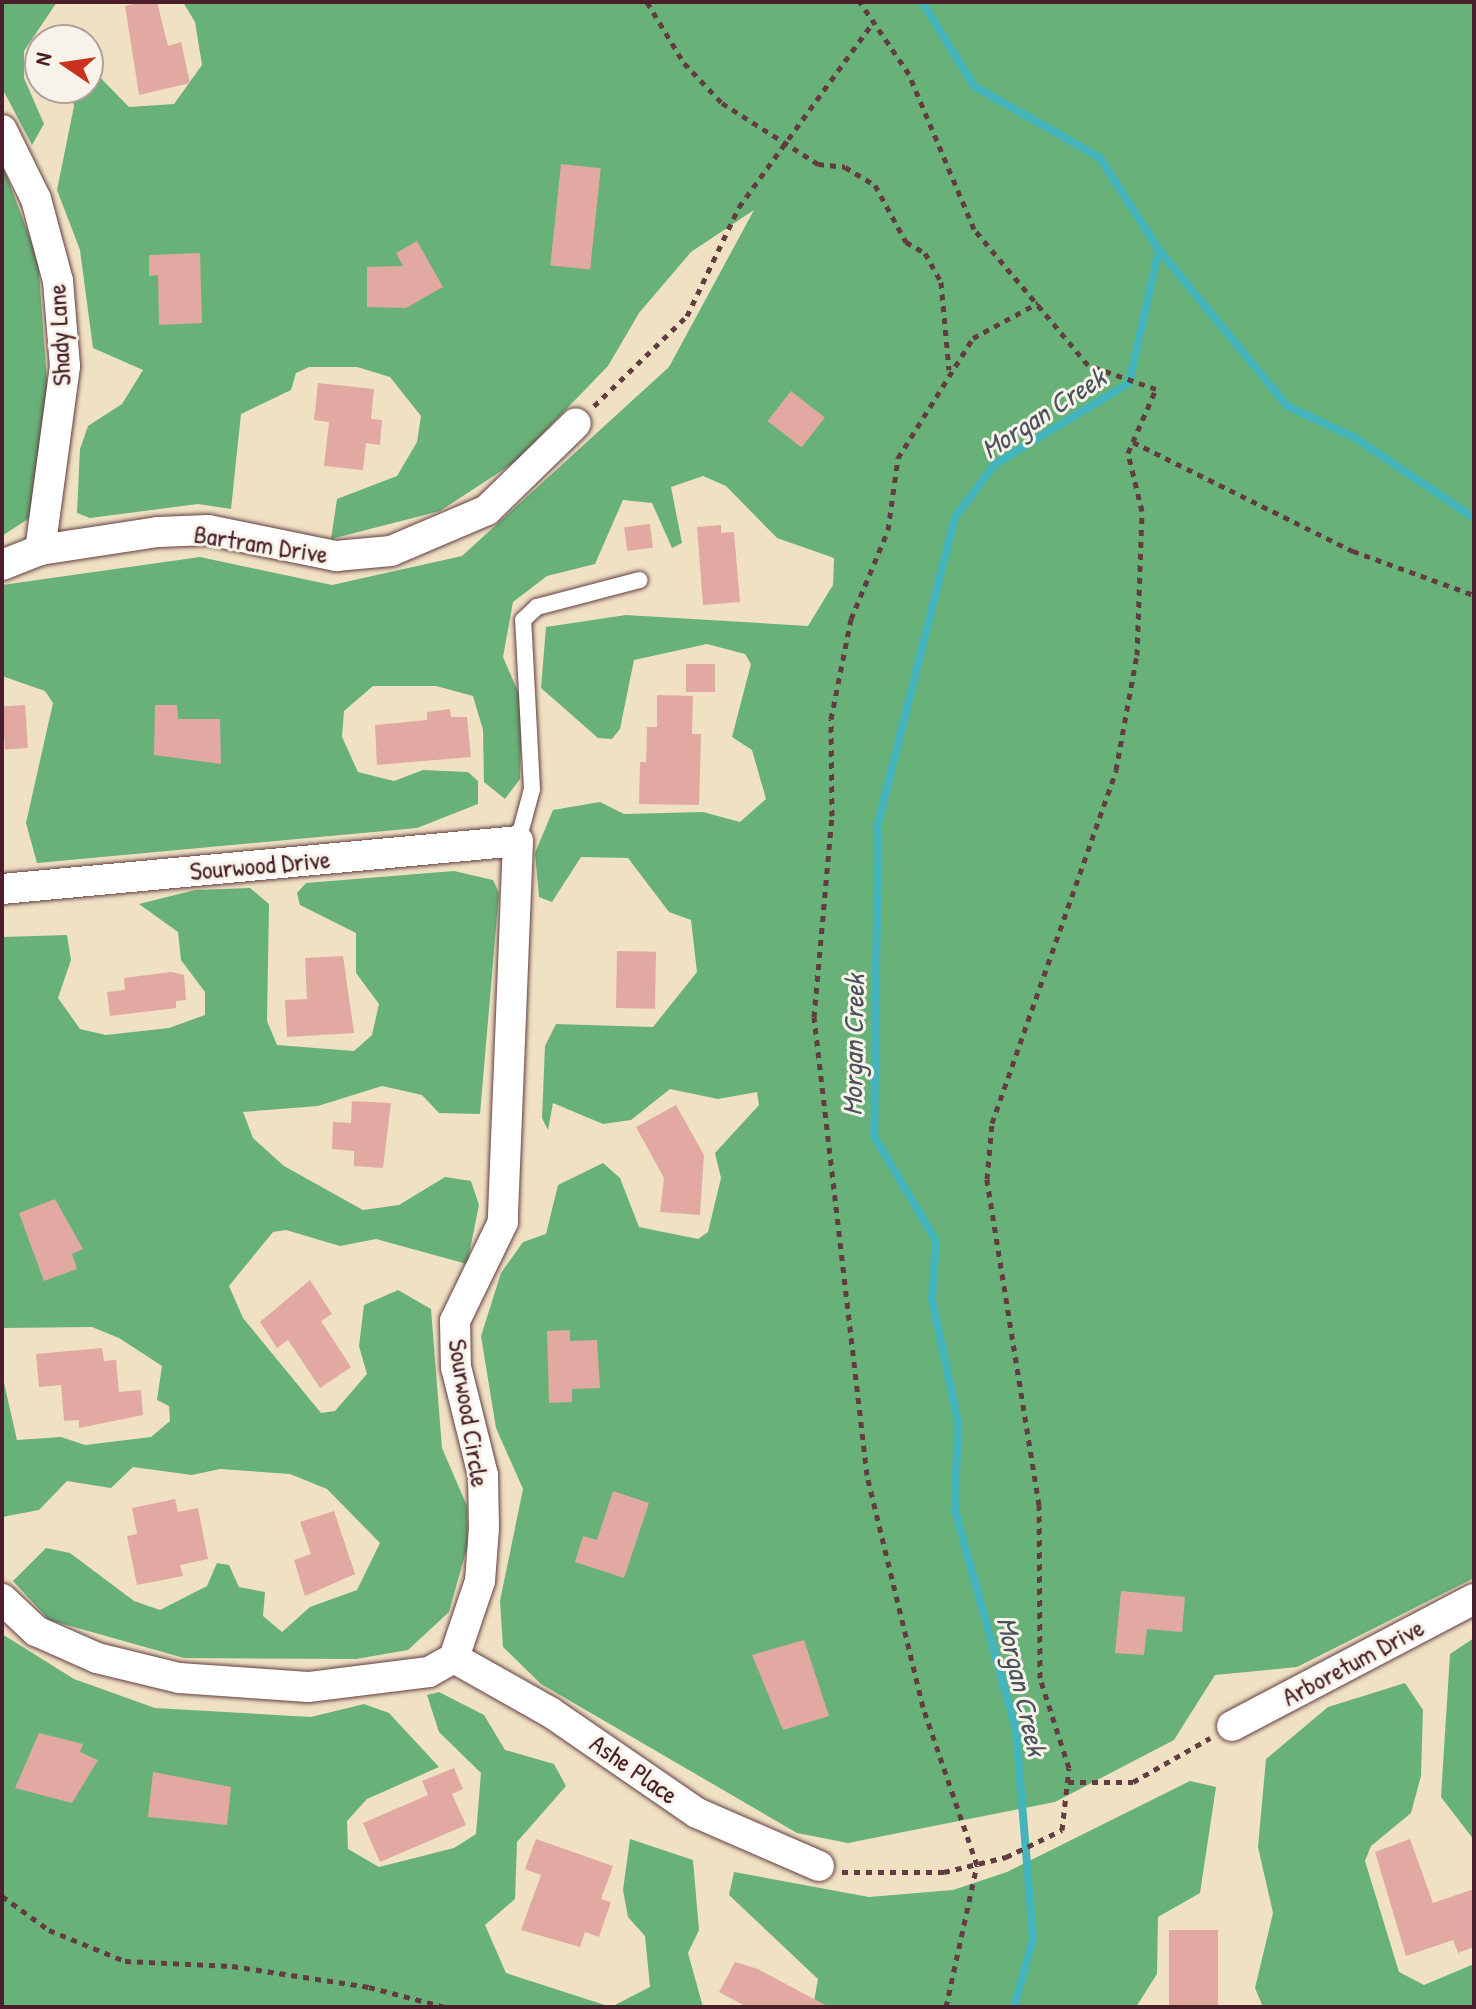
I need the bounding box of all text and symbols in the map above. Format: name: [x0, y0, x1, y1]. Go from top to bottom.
north arrow: [24, 24, 104, 104]
text: N: [27, 50, 58, 68]
street label: Shady Lane: [41, 283, 77, 387]
water label: Morgan Creek: [975, 360, 1111, 466]
street label: Bartram Drive: [192, 518, 330, 570]
street label: Sourwood Drive: [188, 843, 332, 887]
water label: Morgan Creek: [835, 974, 871, 1116]
street label: Sourwood Circle: [442, 1337, 496, 1489]
street label: Arboretum Drive: [1277, 1612, 1429, 1712]
water label: Morgan Creek: [990, 1613, 1054, 1759]
street label: Ashe Place: [584, 1728, 684, 1810]

